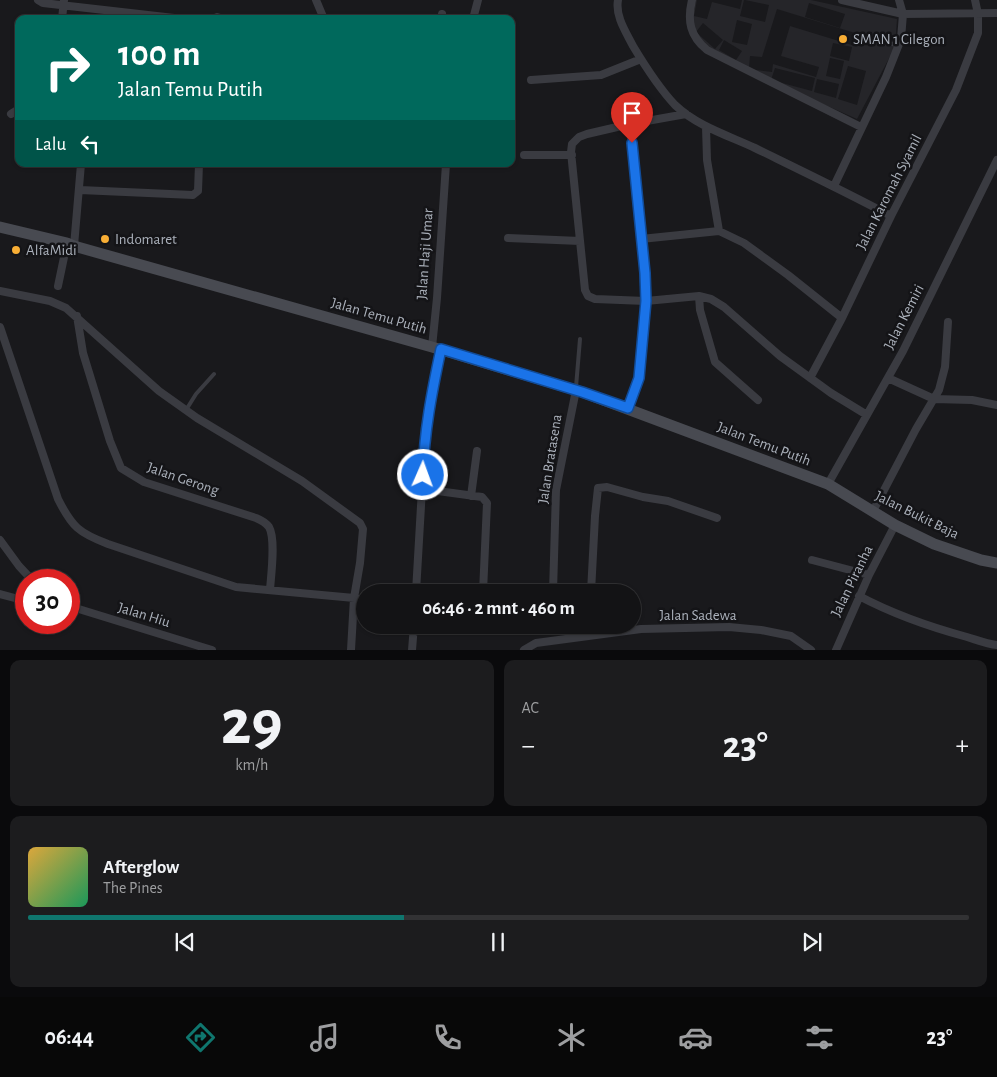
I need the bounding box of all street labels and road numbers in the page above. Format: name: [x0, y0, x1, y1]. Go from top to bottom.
street label: Jalan Karomah Syamil: [853, 132, 925, 252]
street label: Jalan Haji Umar: [414, 208, 436, 300]
street label: Jalan Kemiri: [881, 282, 927, 352]
street label: Jalan Temu Putih: [329, 295, 429, 337]
street label: Jalan Bratasena: [536, 413, 564, 505]
street label: Jalan Temu Putih: [715, 419, 813, 469]
street label: Jalan Gerong: [145, 460, 221, 498]
street label: Jalan Bukit Baja: [873, 488, 961, 542]
street label: Jalan Piranha: [828, 543, 876, 619]
street label: Jalan Hiu: [116, 600, 172, 630]
street label: Jalan Sadewa: [659, 608, 737, 623]

